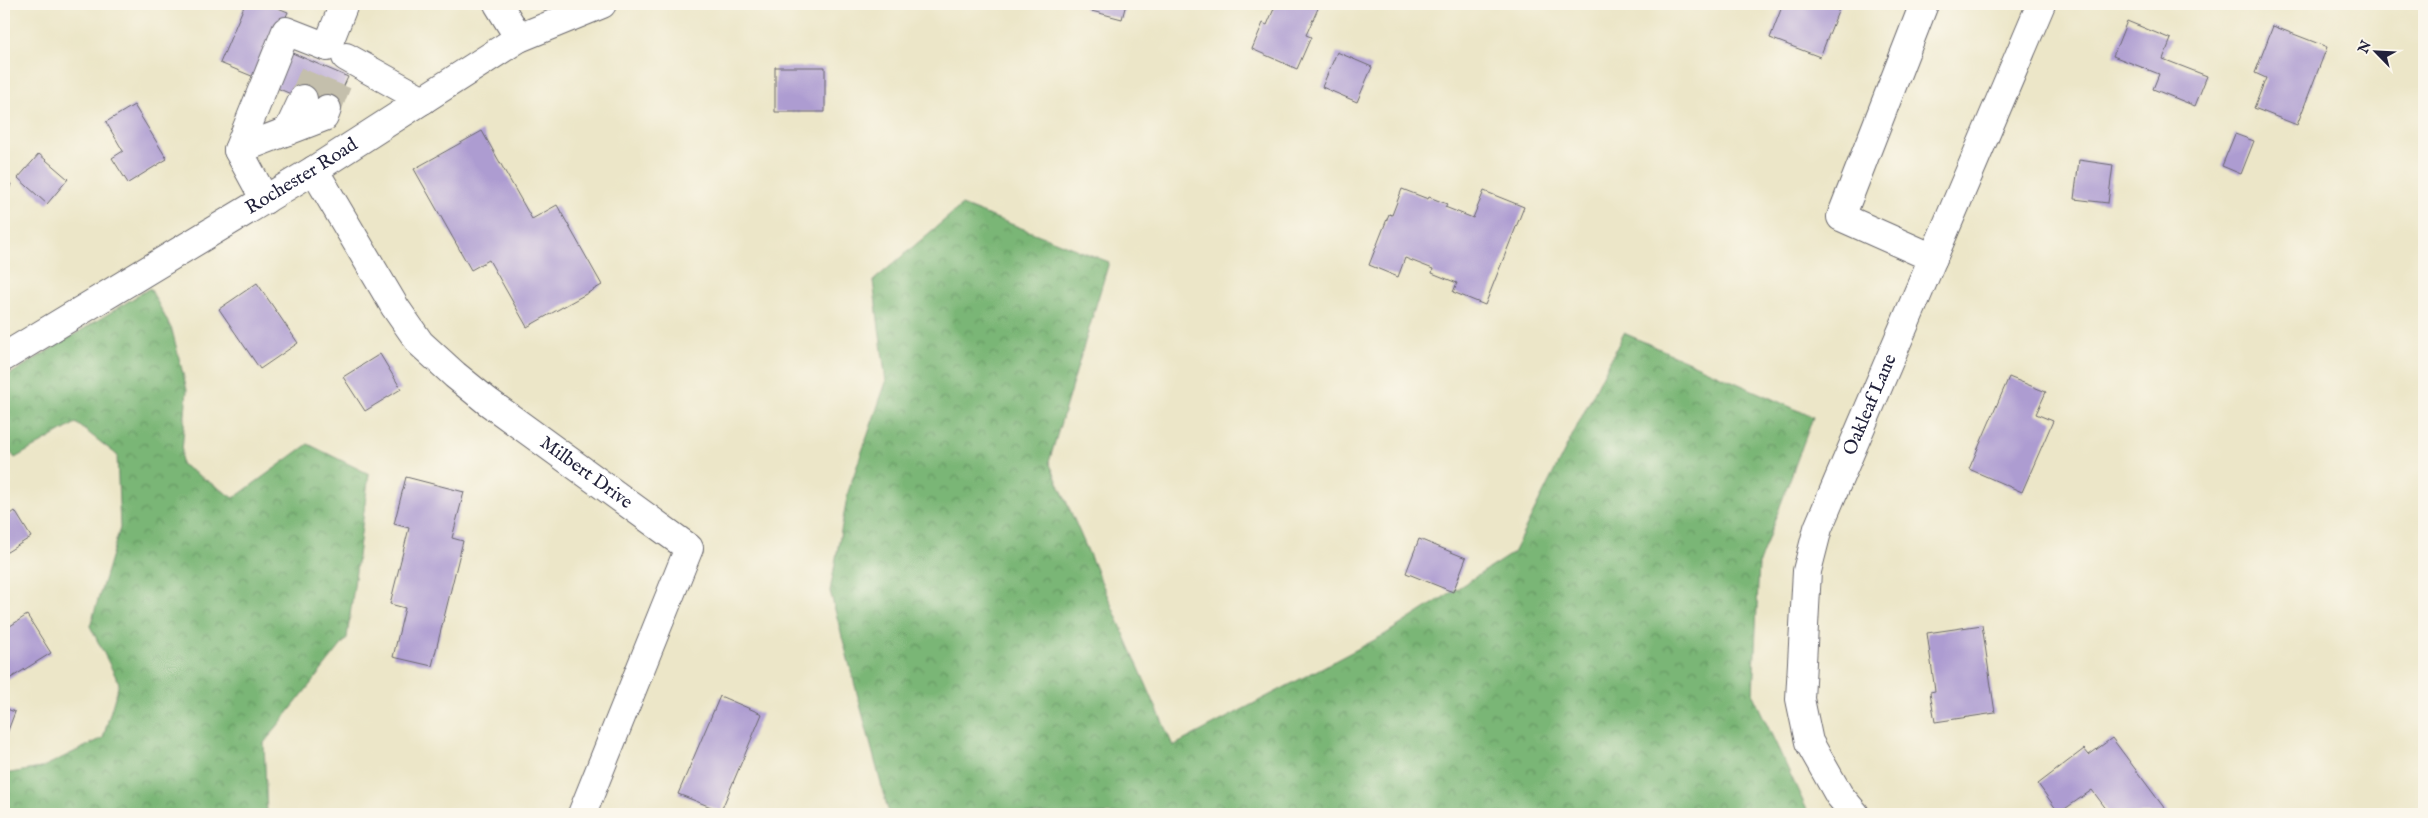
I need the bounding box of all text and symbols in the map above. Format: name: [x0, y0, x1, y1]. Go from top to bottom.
north arrow: [2350, 28, 2400, 78]
text: N: [2354, 38, 2376, 57]
street label: Rochester Road: [241, 132, 363, 220]
street label: Oakleaf Lane: [1838, 350, 1903, 459]
street label: Milbert Drive: [535, 431, 637, 515]

